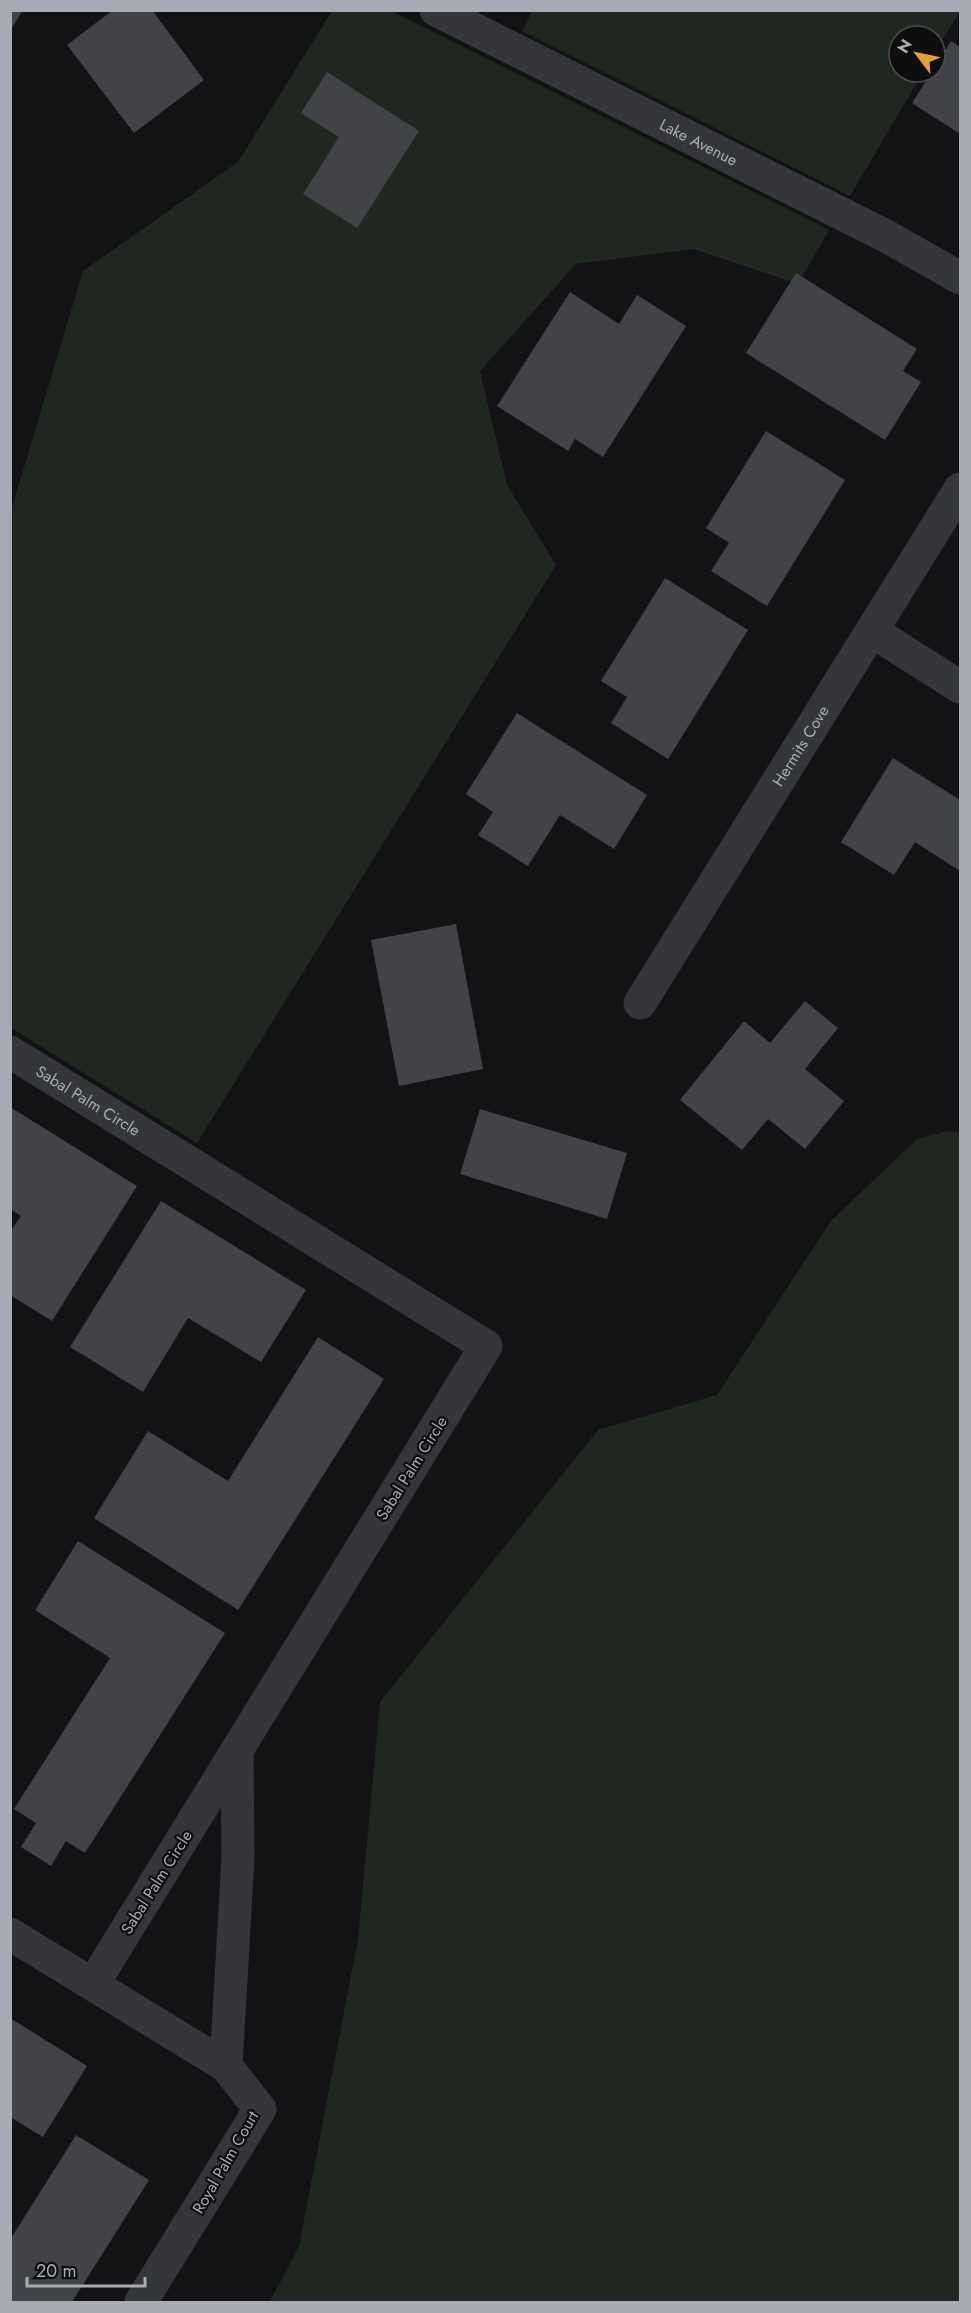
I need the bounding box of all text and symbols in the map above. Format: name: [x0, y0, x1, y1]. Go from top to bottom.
north arrow: [887, 24, 947, 84]
text: N: [892, 35, 918, 58]
street label: Lake Avenue: [656, 113, 741, 172]
street label: Hermits Cove: [767, 701, 835, 791]
street label: Sabal Palm Circle: [31, 1060, 145, 1142]
street label: Sabal Palm Circle: [370, 1412, 453, 1525]
street label: Sabal Palm Circle: [115, 1826, 198, 1939]
street label: Royal Palm Court: [187, 2107, 264, 2218]
scale bar: [27, 2250, 146, 2288]
text: 20 m: [36, 2258, 76, 2284]

